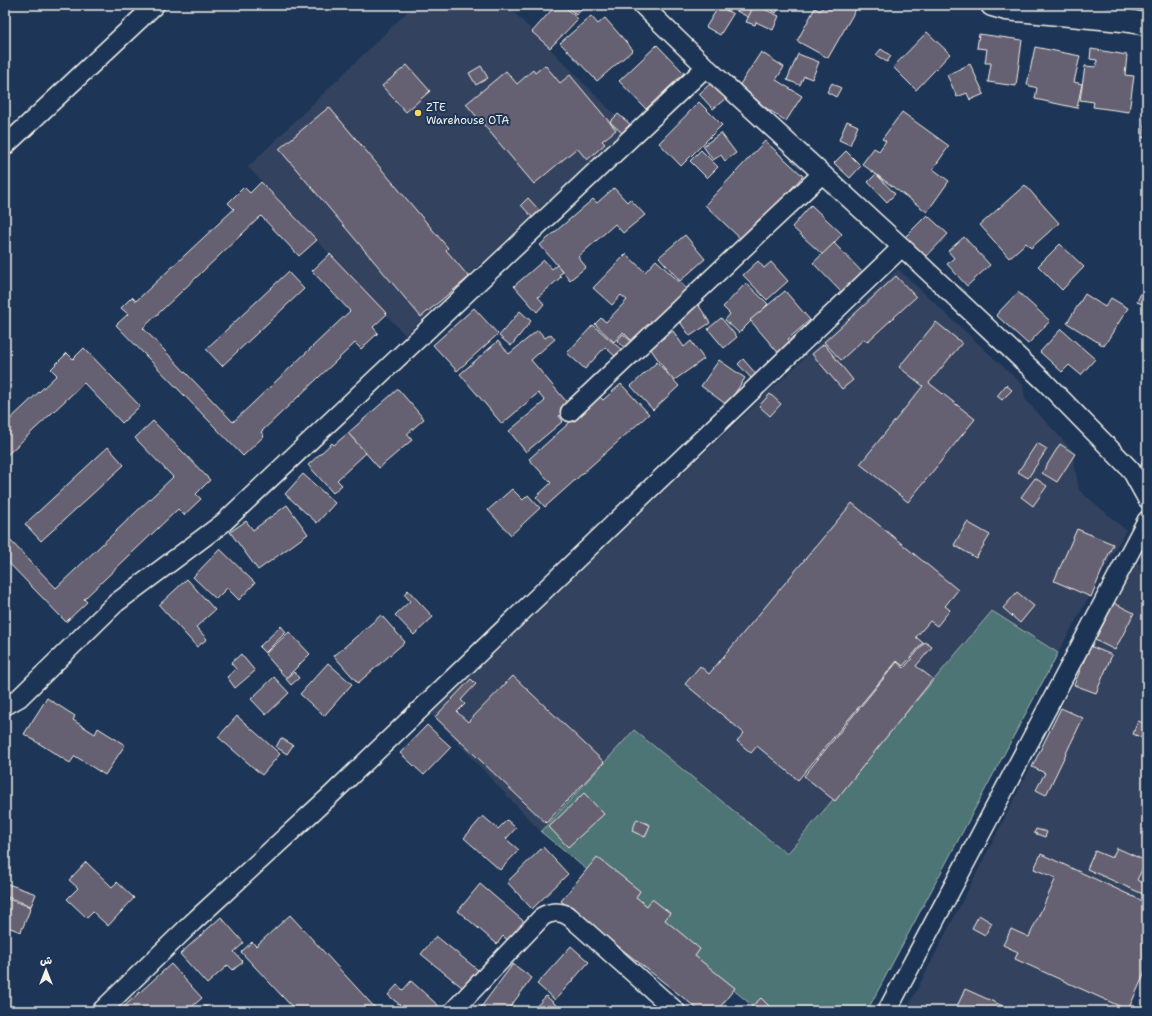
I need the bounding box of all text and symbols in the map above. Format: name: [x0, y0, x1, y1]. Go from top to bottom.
place label: ZTE Warehouse OTA: [426, 100, 509, 128]
marker: ZTE Warehouse OTA: [413, 108, 423, 118]
north arrow: [26, 950, 66, 990]
text: ش: [40, 953, 52, 968]

